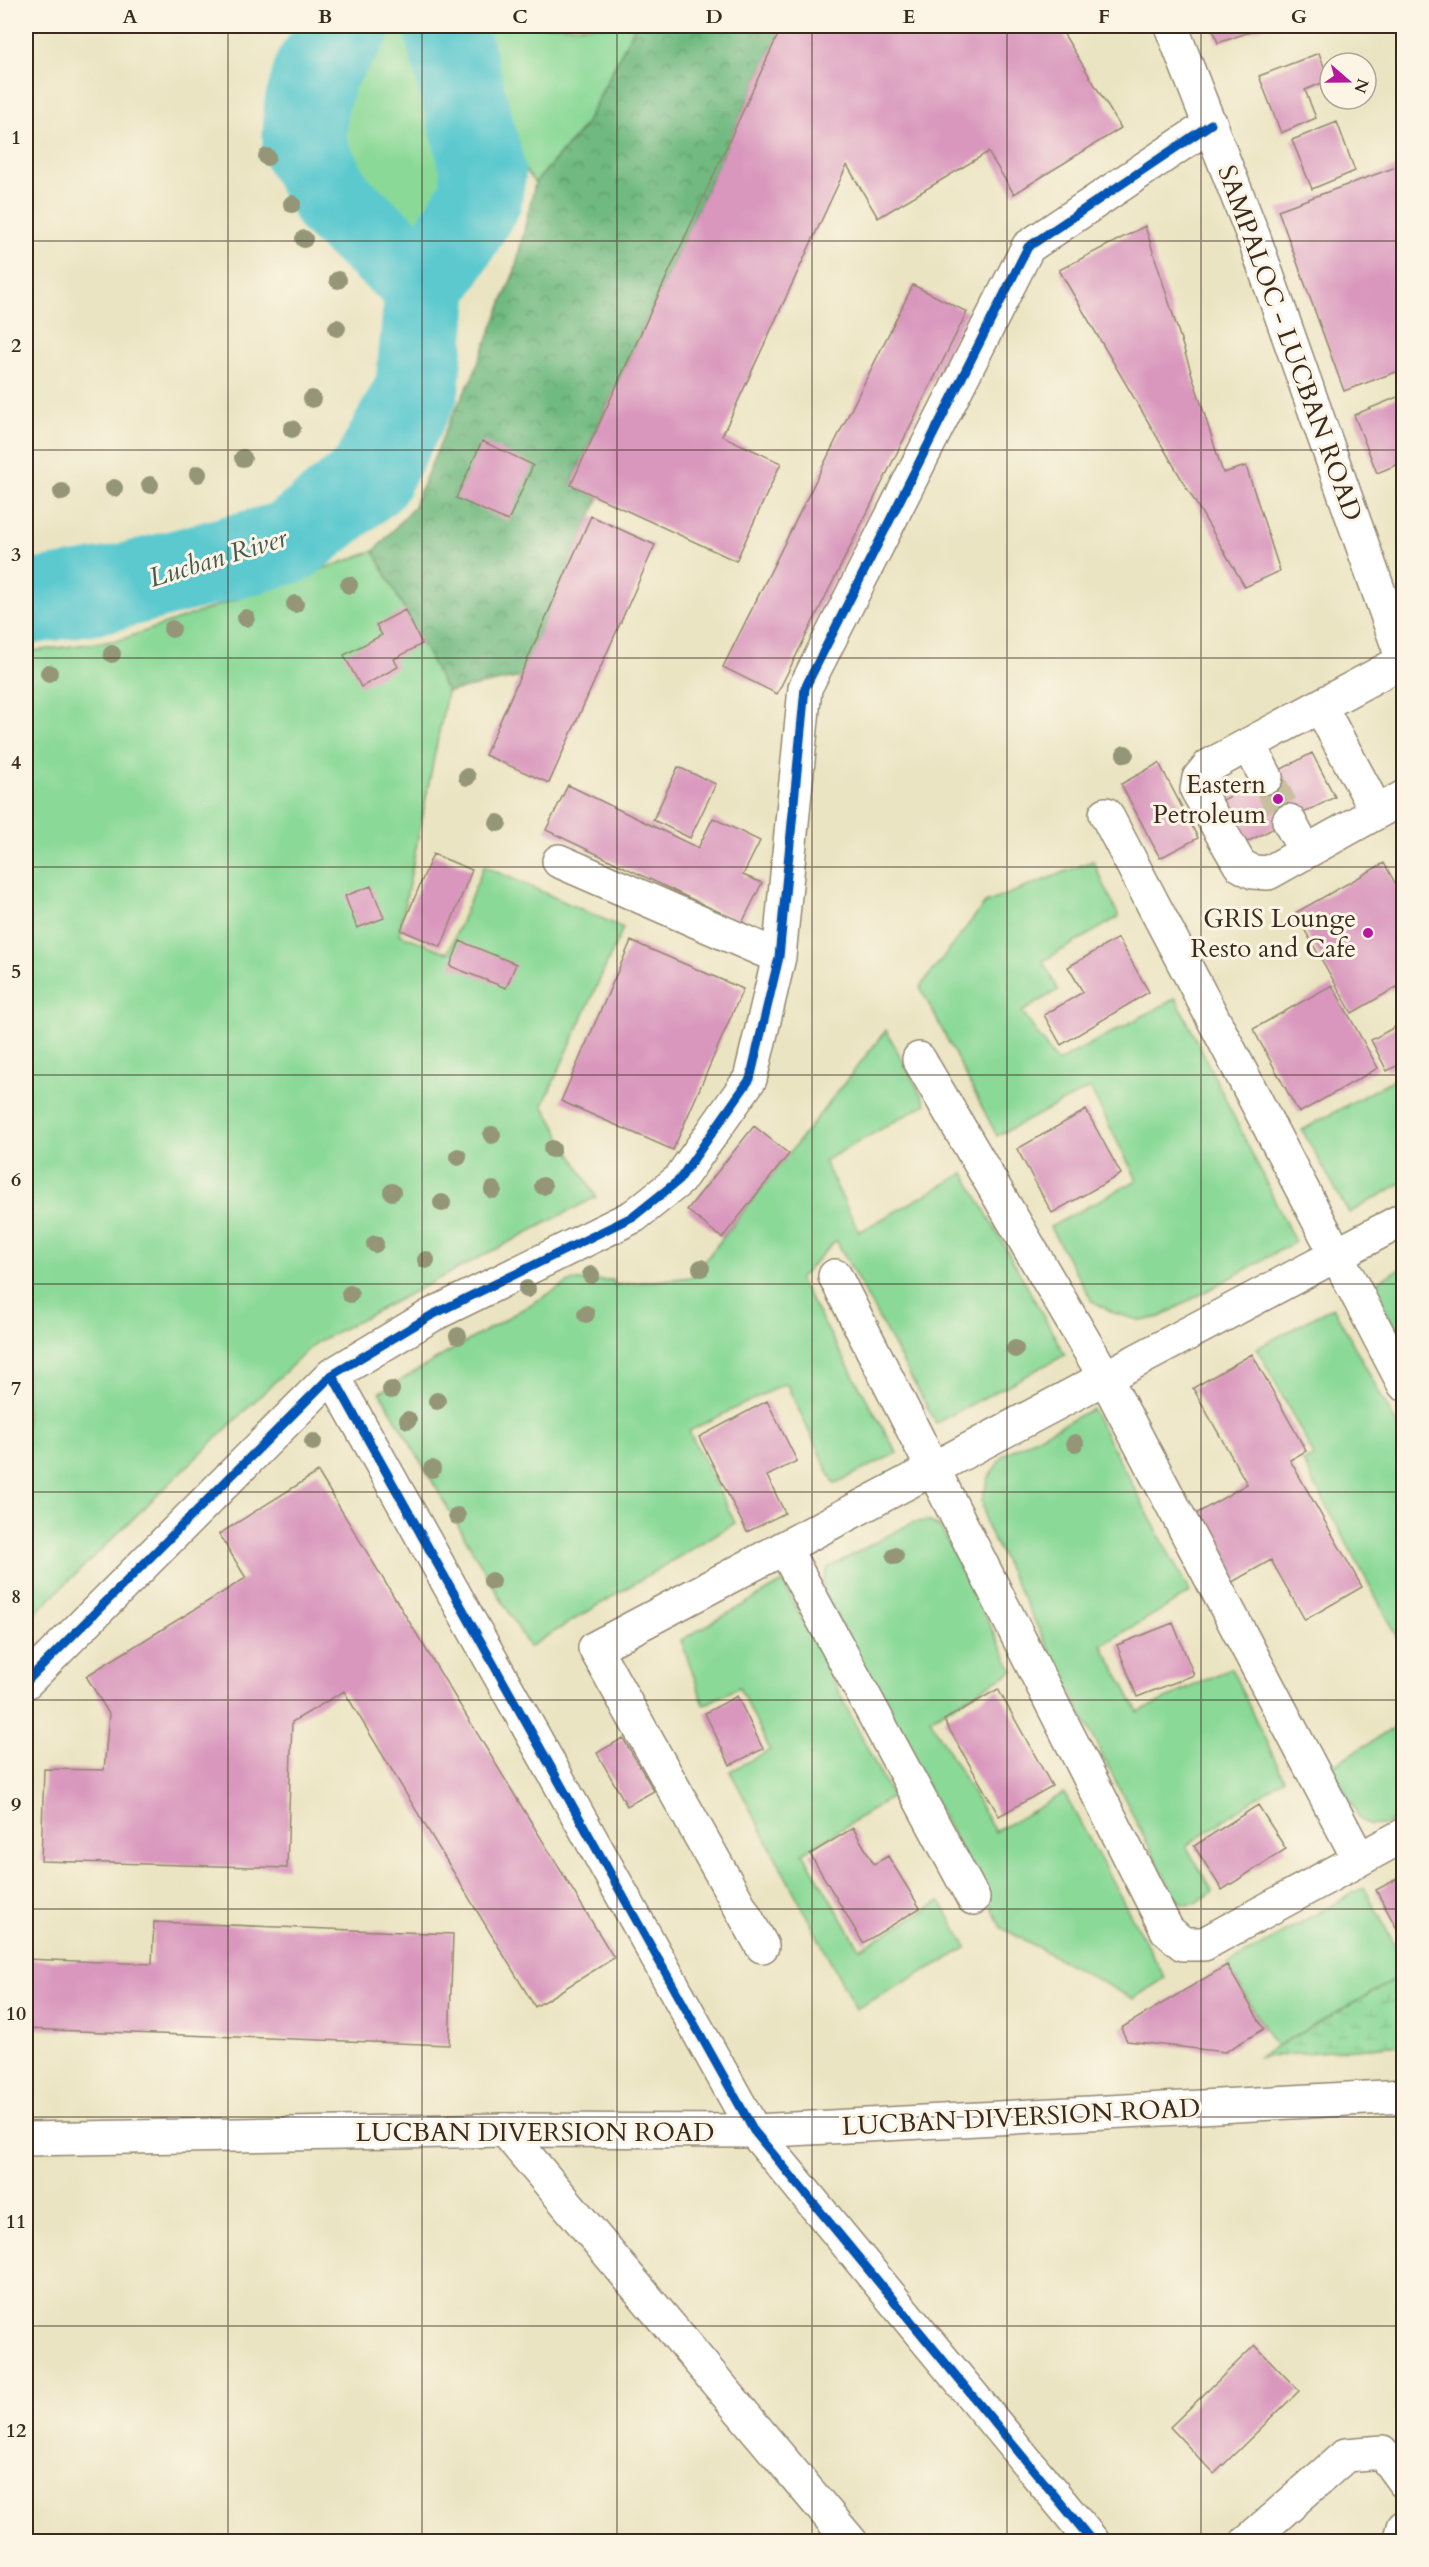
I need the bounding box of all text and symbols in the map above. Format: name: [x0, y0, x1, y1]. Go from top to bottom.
text: A: [122, 3, 138, 30]
text: B: [318, 3, 332, 30]
text: C: [512, 3, 528, 30]
text: D: [705, 3, 723, 30]
text: E: [903, 3, 915, 30]
text: F: [1098, 3, 1110, 30]
text: G: [1291, 3, 1307, 30]
north arrow: [1318, 51, 1378, 111]
text: N: [1348, 75, 1374, 96]
text: 1: [11, 124, 21, 151]
street label: SAMPALOC - LUCBAN ROAD: [1209, 160, 1371, 526]
text: 2: [11, 332, 21, 359]
water label: Lucban River: [144, 519, 293, 597]
text: 3: [11, 541, 21, 568]
text: 4: [11, 749, 21, 776]
place label: Eastern Petroleum: [1152, 767, 1266, 832]
marker: Eastern Petroleum: [1271, 792, 1285, 806]
place label: GRIS Lounge Resto and Cafe: [1191, 901, 1356, 966]
marker: GRIS Lounge Resto and Cafe: [1361, 926, 1375, 940]
text: 5: [11, 958, 21, 985]
text: 6: [11, 1166, 21, 1193]
text: 7: [11, 1375, 21, 1402]
text: 8: [11, 1583, 21, 1610]
text: 9: [11, 1791, 21, 1818]
text: 10: [6, 2000, 26, 2027]
street label: LUCBAN DIVERSION ROAD: [841, 2090, 1201, 2144]
street label: LUCBAN DIVERSION ROAD: [356, 2115, 714, 2150]
text: 11: [6, 2208, 26, 2235]
text: 12: [6, 2417, 26, 2444]

